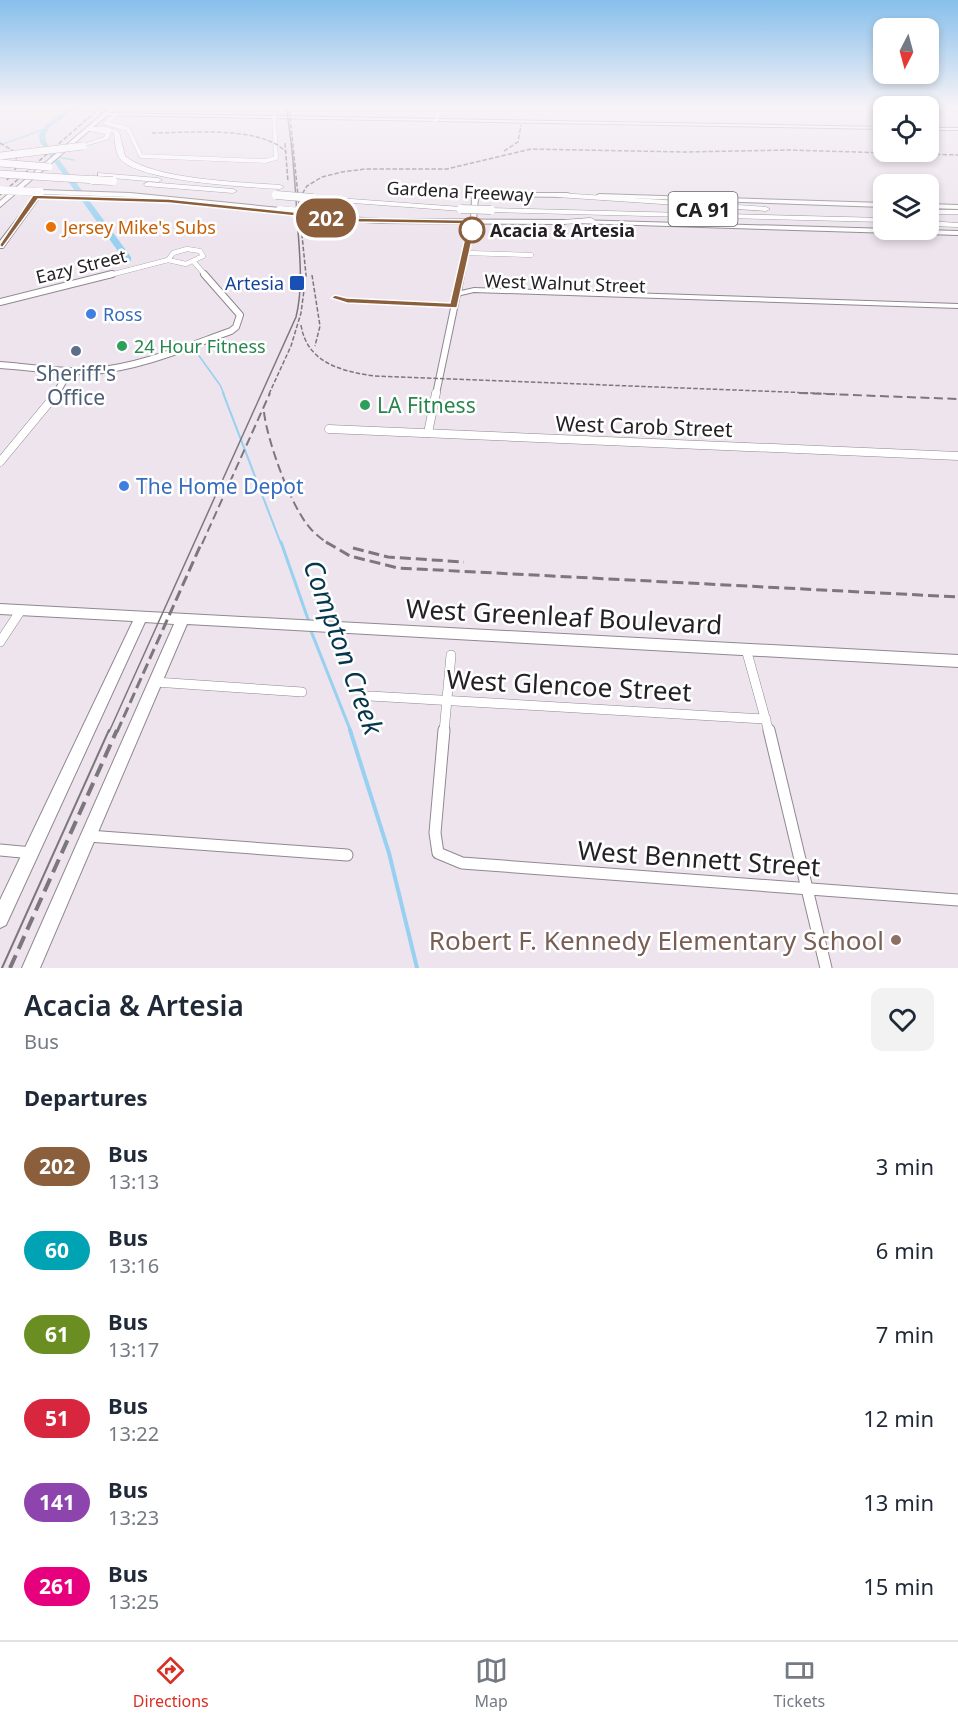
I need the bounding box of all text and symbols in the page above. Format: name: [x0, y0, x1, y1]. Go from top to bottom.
north arrow: [873, 18, 939, 84]
map controls: [873, 18, 939, 240]
button: locate: [873, 96, 939, 162]
button: layers: [873, 174, 939, 240]
street label: Gardena Freeway: [386, 175, 535, 207]
road number: CA 91: [668, 192, 738, 226]
line badge: 202: [292, 198, 360, 238]
text: 202: [308, 204, 344, 232]
place label: Jersey Mike's Subs: [61, 215, 216, 239]
marker: Acacia & Artesia: [459, 217, 485, 243]
place label: Acacia & Artesia: [490, 218, 635, 242]
marker: Jersey Mike's Subs: [44, 220, 58, 234]
street label: Eazy Street: [33, 243, 129, 289]
street label: West Walnut Street: [484, 268, 646, 298]
place label: Artesia: [225, 271, 284, 295]
marker: Artesia: [288, 274, 306, 292]
place label: Ross: [103, 302, 142, 326]
marker: Ross: [84, 307, 98, 321]
place label: 24 Hour Fitness: [134, 334, 266, 358]
marker: 24 Hour Fitness: [115, 339, 129, 353]
marker: Sheriff's Office: [69, 344, 83, 358]
place label: Sheriff's Office: [36, 359, 116, 411]
place label: LA Fitness: [377, 391, 476, 419]
marker: LA Fitness: [358, 398, 372, 412]
street label: West Carob Street: [555, 409, 733, 443]
place label: The Home Depot: [136, 472, 304, 500]
marker: The Home Depot: [117, 479, 131, 493]
water label: Compton Creek: [295, 554, 393, 741]
street label: West Greenleaf Boulevard: [405, 590, 723, 642]
street label: West Glencoe Street: [445, 661, 693, 709]
street label: West Bennett Street: [576, 832, 822, 884]
place label: Robert F. Kennedy Elementary School: [429, 922, 884, 958]
marker: Robert F. Kennedy Elementary School: [889, 933, 903, 947]
text: Acacia & Artesia: [24, 986, 244, 1024]
button: heart: [871, 988, 934, 1051]
text: Bus: [24, 1028, 59, 1055]
text: Departures: [24, 1082, 148, 1112]
text: Bus: [108, 1138, 148, 1168]
text: 3 min: [876, 1151, 934, 1181]
text: 202: [39, 1152, 75, 1180]
text: 13:13: [108, 1168, 159, 1195]
text: Bus: [108, 1222, 148, 1252]
text: 6 min: [876, 1235, 934, 1265]
text: 60: [45, 1236, 69, 1264]
text: 13:16: [108, 1252, 159, 1279]
text: Bus: [108, 1306, 148, 1336]
text: 7 min: [876, 1319, 934, 1349]
text: 61: [45, 1320, 69, 1348]
text: 13:17: [108, 1336, 159, 1363]
text: Bus: [108, 1390, 148, 1420]
text: 12 min: [863, 1403, 934, 1433]
text: 51: [45, 1404, 69, 1432]
text: 13:22: [108, 1420, 159, 1447]
text: Bus: [108, 1474, 148, 1504]
text: 13 min: [863, 1487, 934, 1517]
text: 141: [39, 1488, 75, 1516]
text: 13:23: [108, 1504, 159, 1531]
text: Bus: [108, 1558, 148, 1588]
text: 15 min: [863, 1571, 934, 1601]
text: 261: [39, 1572, 75, 1600]
text: 13:25: [108, 1588, 159, 1615]
tab: Directions: [133, 1654, 209, 1712]
tab: Map: [474, 1654, 508, 1712]
tab: Tickets: [773, 1654, 825, 1712]

